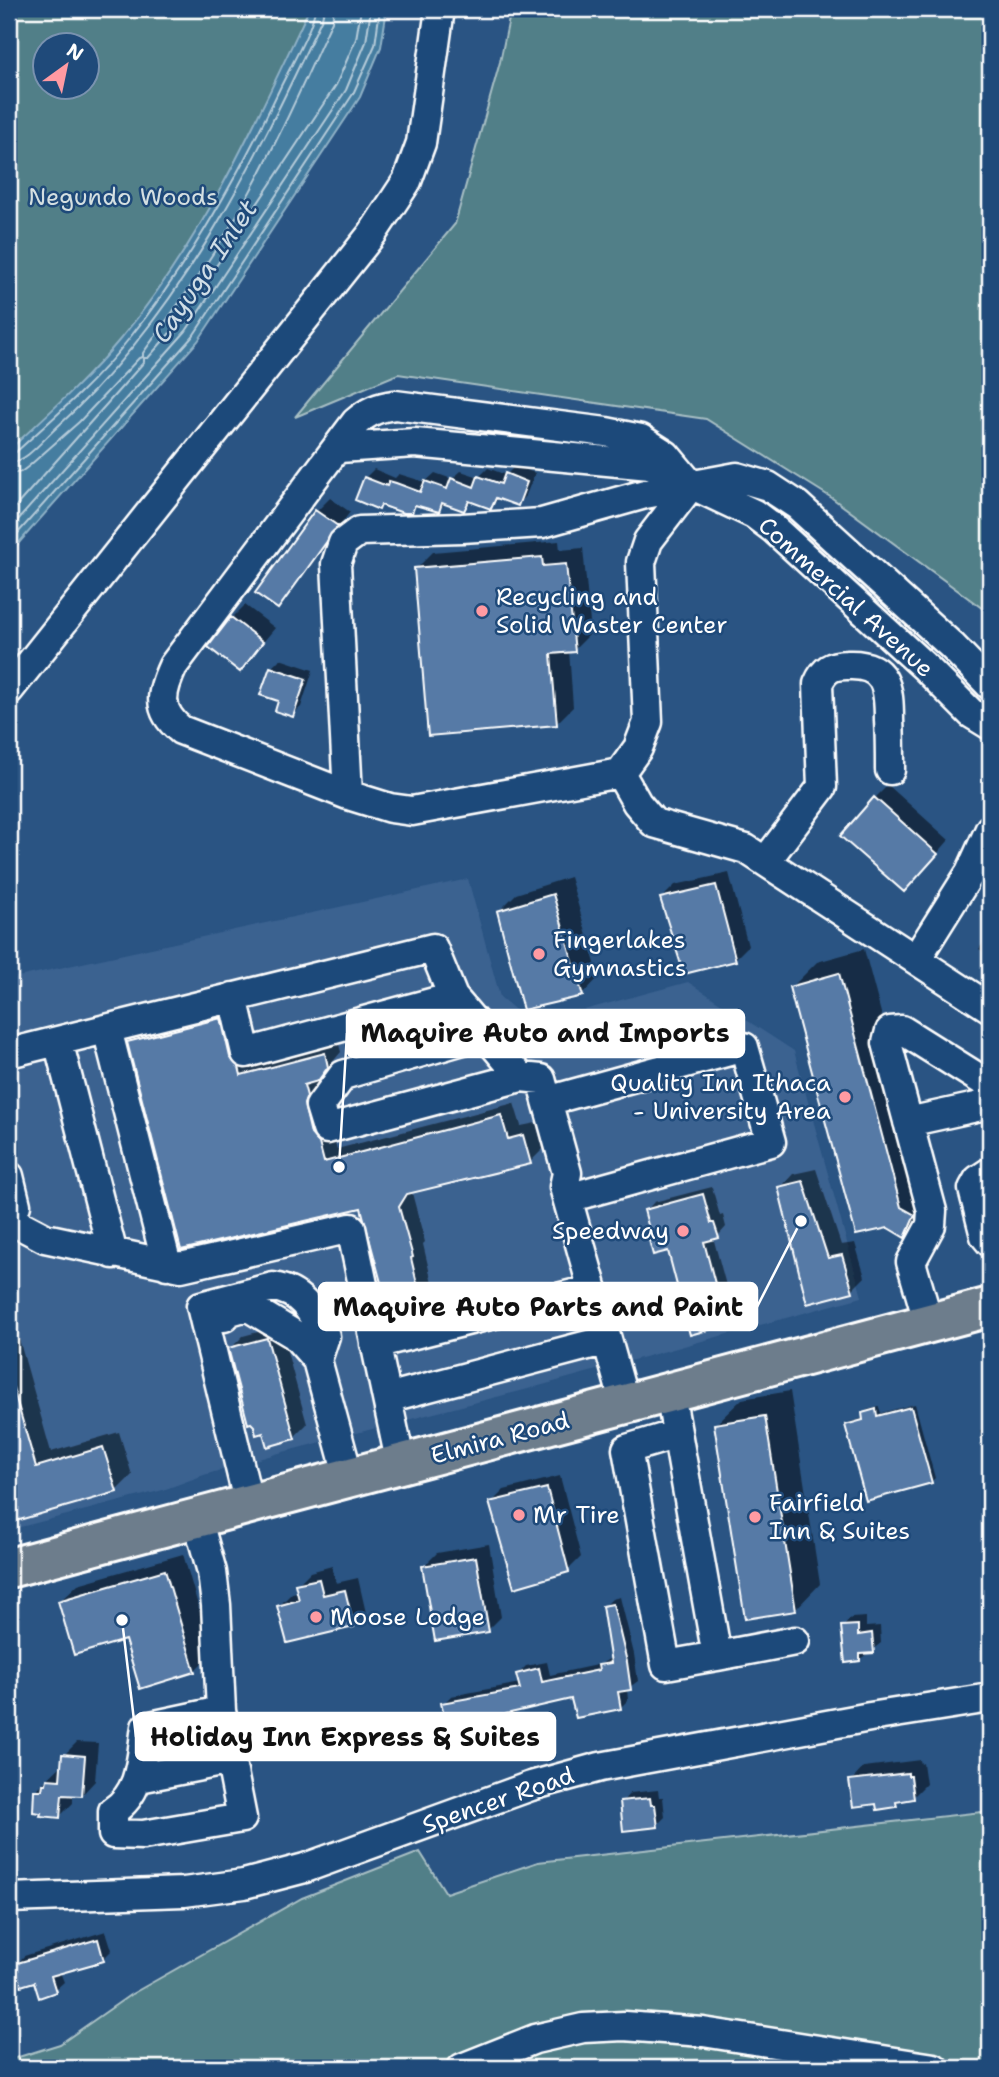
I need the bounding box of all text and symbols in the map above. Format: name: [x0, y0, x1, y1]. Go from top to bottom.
north arrow: [32, 32, 102, 102]
text: N: [62, 38, 88, 67]
park label: Negundo Woods: [28, 181, 218, 213]
water label: Cayuga Inlet: [143, 192, 265, 350]
street label: Commercial Avenue: [751, 510, 941, 684]
place label: Recycling and Solid Waster Center: [496, 581, 728, 641]
marker: Recycling and Solid Waster Center: [474, 603, 490, 619]
place label: Fingerlakes Gymnastics: [553, 924, 687, 984]
marker: Fingerlakes Gymnastics: [531, 946, 547, 962]
callout: Maquire Auto and Imports: [347, 1010, 744, 1057]
text: Maquire Auto and Imports: [360, 1015, 730, 1050]
place label: Quality Inn Ithaca - University Area: [610, 1067, 831, 1127]
marker: Quality Inn Ithaca - University Area: [837, 1089, 853, 1105]
place label: Speedway: [552, 1215, 669, 1247]
marker: Speedway: [675, 1223, 691, 1239]
callout: Maquire Auto Parts and Paint: [319, 1283, 757, 1330]
text: Maquire Auto Parts and Paint: [333, 1289, 743, 1324]
street label: Elmira Road: [427, 1404, 573, 1472]
place label: Fairfield Inn & Suites: [769, 1487, 910, 1547]
place label: Mr Tire: [533, 1499, 620, 1531]
marker: Mr Tire: [511, 1507, 527, 1523]
marker: Fairfield Inn & Suites: [747, 1509, 763, 1525]
place label: Moose Lodge: [330, 1601, 485, 1633]
marker: Moose Lodge: [308, 1609, 324, 1625]
callout: Holiday Inn Express & Suites: [136, 1713, 555, 1760]
text: Holiday Inn Express & Suites: [150, 1719, 540, 1754]
street label: Spencer Road: [418, 1759, 578, 1841]

